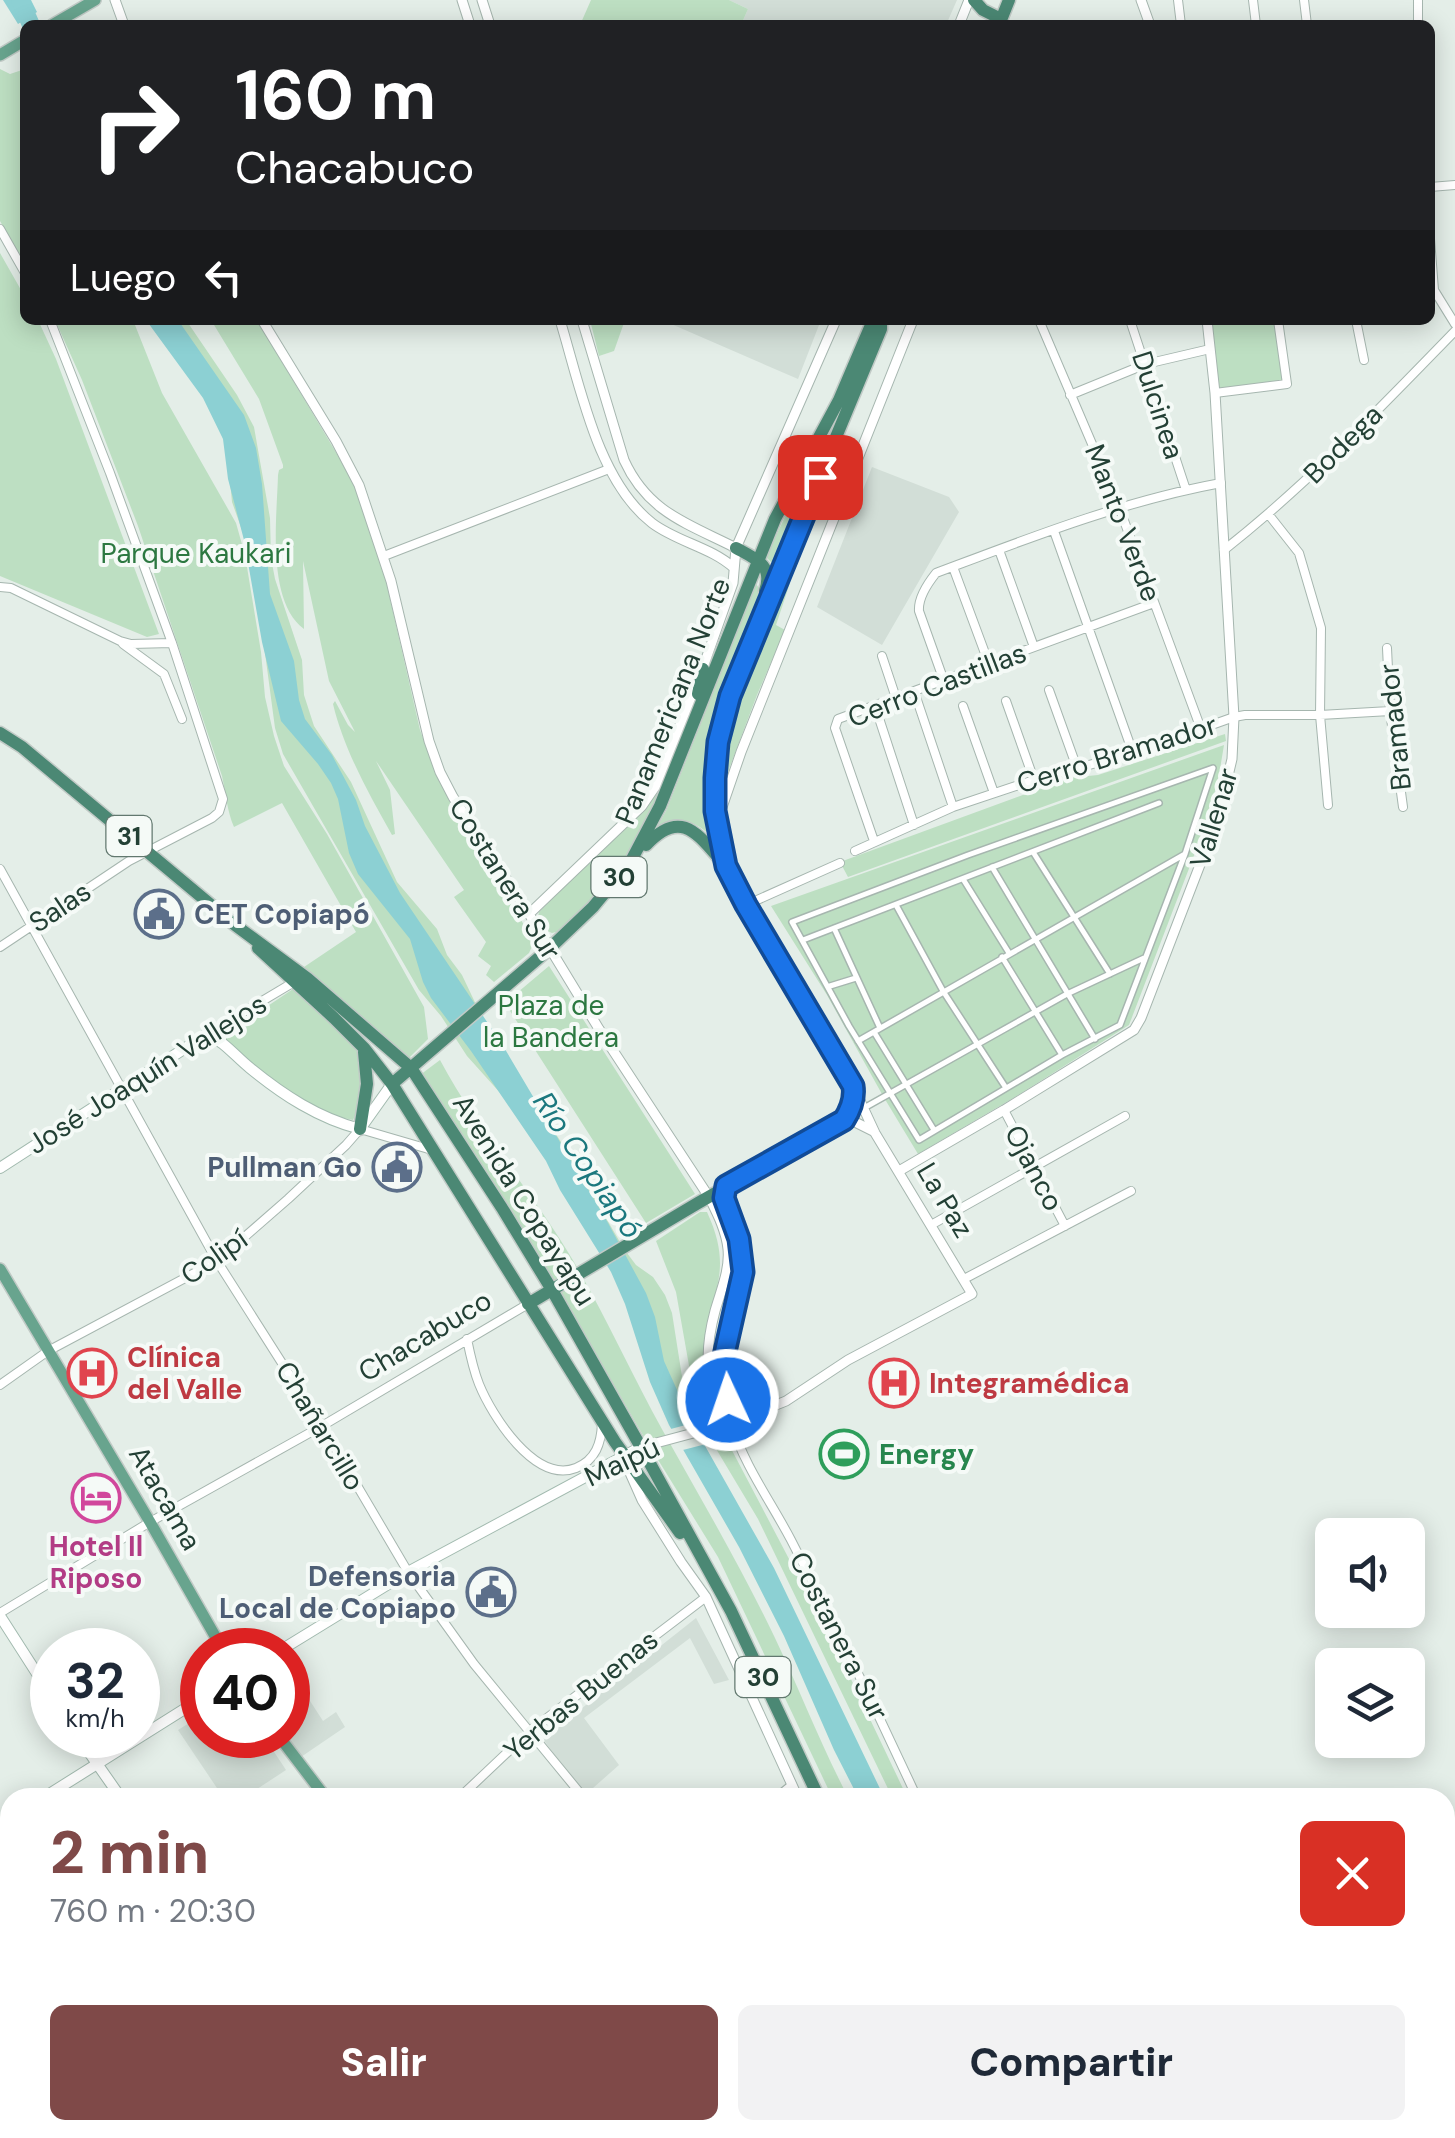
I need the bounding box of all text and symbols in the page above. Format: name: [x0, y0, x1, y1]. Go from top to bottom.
text: 160 m: [235, 50, 436, 141]
icon: right: [70, 60, 200, 190]
text: Chacabuco: [235, 138, 474, 197]
icon: left: [196, 250, 251, 305]
text: Luego: [70, 253, 176, 303]
street label: Dulcinea: [1123, 346, 1193, 464]
street label: Bodega: [1295, 396, 1391, 492]
pin: [778, 435, 863, 520]
street label: Manto Verde: [1076, 439, 1170, 607]
icon: arrive: [793, 450, 848, 505]
park label: Parque Kaukari: [101, 535, 291, 572]
street label: Panamericana Norte: [607, 572, 739, 830]
street label: Cerro Castillas: [842, 634, 1032, 736]
street label: Bramador: [1370, 662, 1420, 792]
street label: Cerro Bramador: [1012, 706, 1222, 802]
street label: Vallenar: [1181, 764, 1247, 872]
street label: Costanera Sur: [441, 791, 569, 967]
road number: 31: [106, 816, 152, 856]
road number: 30: [592, 857, 646, 897]
street label: Salas: [22, 873, 98, 941]
public building icon: CET Copiapó: [133, 888, 185, 940]
place label: CET Copiapó: [194, 896, 370, 933]
street label: José Joaquín Vallejos: [20, 985, 274, 1163]
park label: Plaza de la Bandera: [483, 987, 619, 1056]
water label: Río Copiapó: [524, 1084, 652, 1246]
street label: Avenida Copayapu: [444, 1087, 604, 1313]
street label: Ojanco: [996, 1119, 1072, 1217]
public building icon: Pullman Go: [371, 1141, 423, 1193]
place label: Pullman Go: [207, 1149, 362, 1186]
street label: La Paz: [908, 1156, 982, 1244]
street label: Colipí: [173, 1220, 255, 1293]
street label: Chacabuco: [352, 1282, 498, 1390]
place label: Clínica del Valle: [127, 1339, 242, 1408]
hospital icon: Clínica del Valle: [66, 1347, 118, 1399]
position arrow: [676, 1348, 780, 1452]
street label: Chañarcillo: [267, 1355, 373, 1497]
hospital icon: Integramédica: [868, 1357, 920, 1409]
place label: Integramédica: [929, 1365, 1129, 1402]
sports icon: Energy: [818, 1428, 870, 1480]
street label: Maipú: [578, 1429, 666, 1495]
place label: Energy: [879, 1436, 974, 1473]
street label: Atacama: [120, 1439, 210, 1557]
hotel icon: Hotel Il Riposo: [70, 1472, 122, 1524]
map controls: [1315, 1518, 1425, 1758]
button: sound: [1315, 1518, 1425, 1628]
place label: Hotel Il Riposo: [49, 1528, 143, 1597]
street label: Costanera Sur: [781, 1546, 897, 1726]
place label: Defensoria Local de Copiapo: [219, 1558, 456, 1627]
public building icon: Defensoria Local de Copiapo: [465, 1566, 517, 1618]
street label: Yerbas Buenas: [496, 1621, 666, 1769]
speed limit sign: 40: [180, 1628, 310, 1758]
text: 32: [66, 1648, 125, 1714]
button: layers: [1315, 1648, 1425, 1758]
road number: 30: [736, 1657, 790, 1697]
text: km/h: [65, 1702, 125, 1735]
text: 2 min: [50, 1813, 209, 1892]
button: close: [1300, 1821, 1405, 1926]
text: 760 m · 20:30: [50, 1890, 256, 1932]
button: Salir: [50, 2005, 718, 2120]
button: Compartir: [738, 2005, 1405, 2120]

